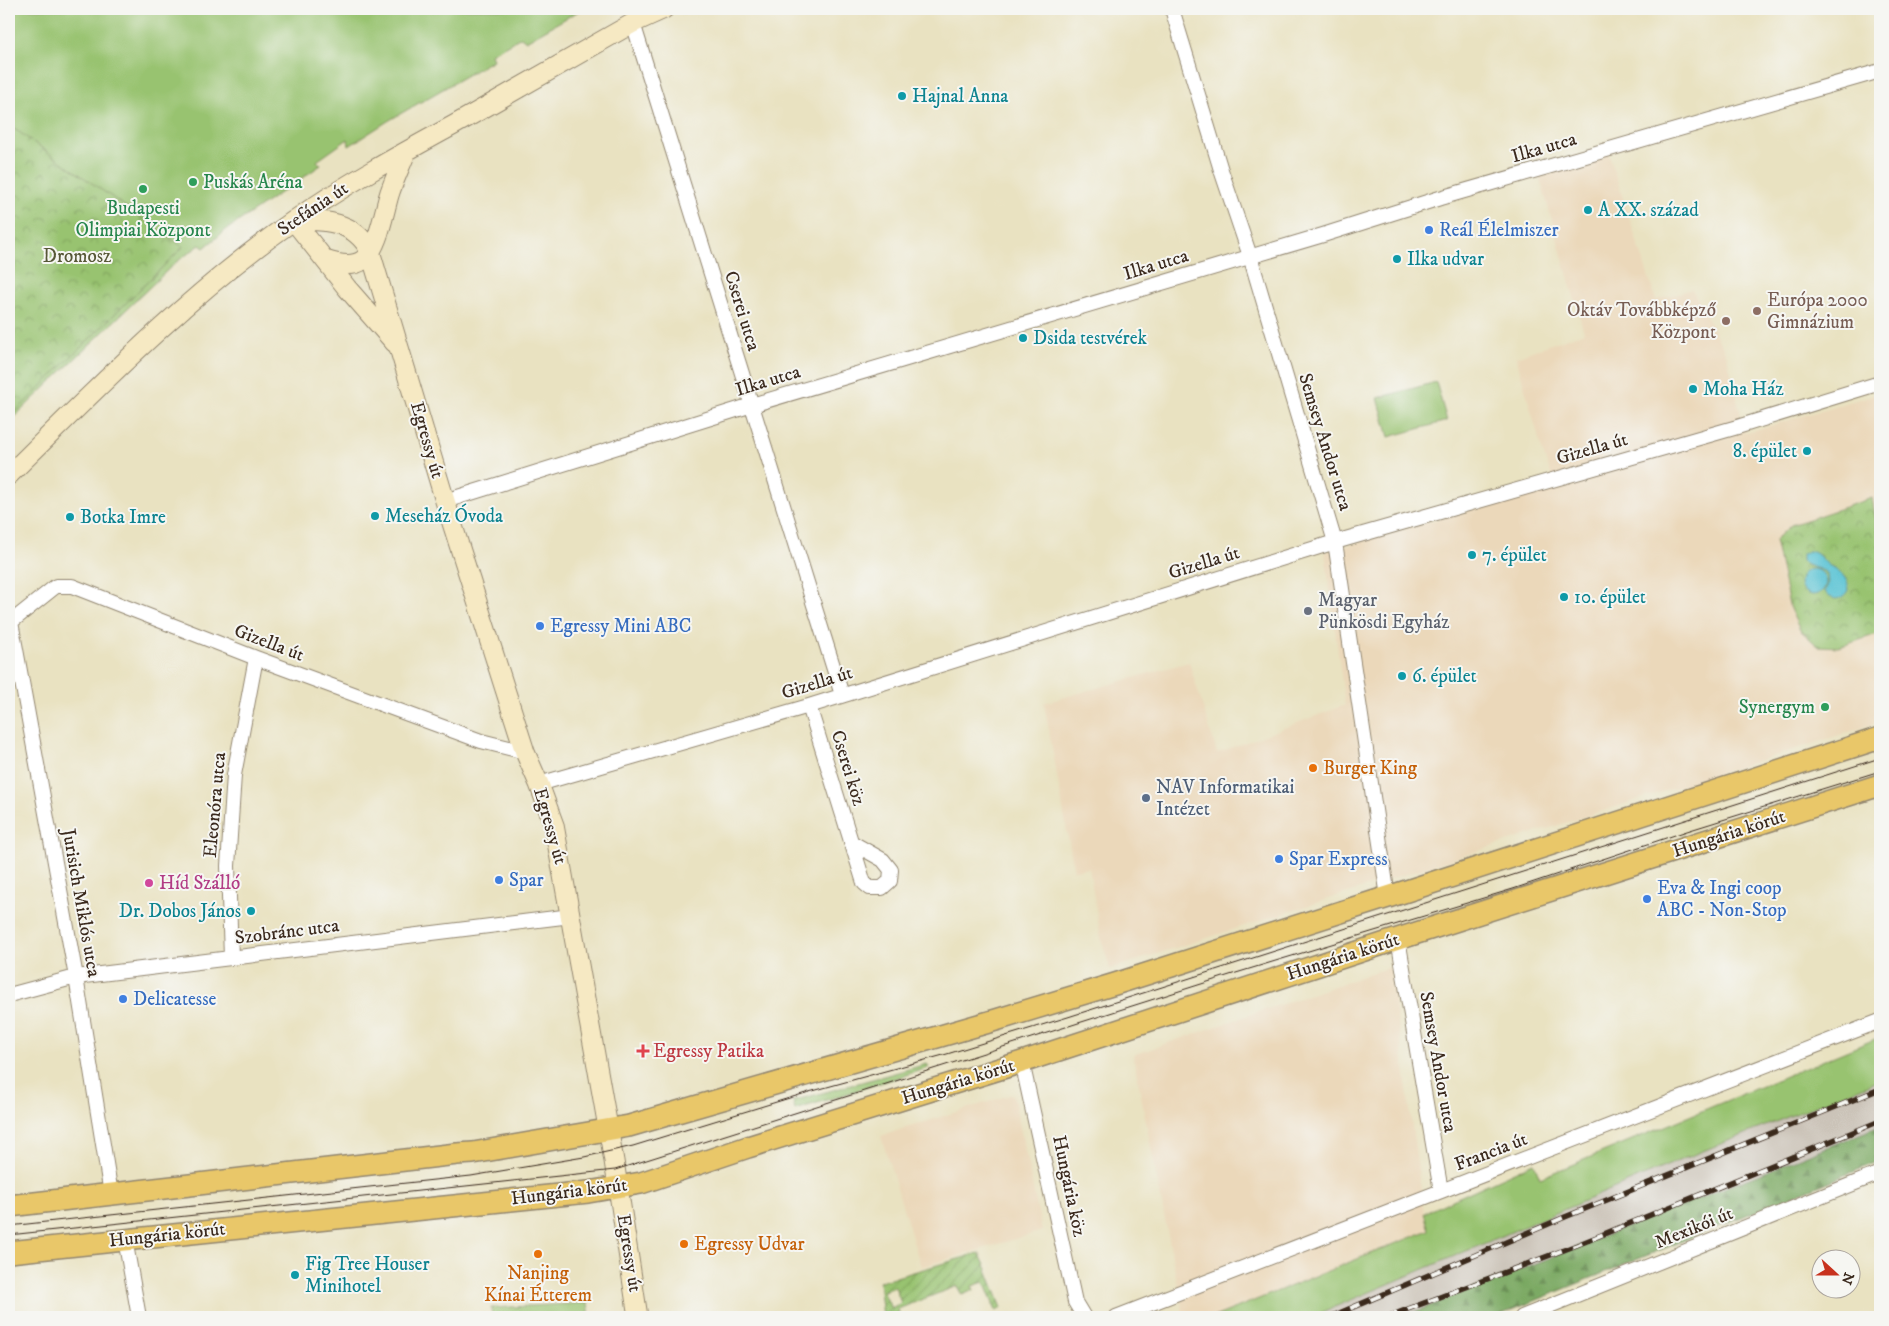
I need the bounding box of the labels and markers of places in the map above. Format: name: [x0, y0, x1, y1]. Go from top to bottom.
place label: Hajnal Anna: [912, 85, 1008, 108]
marker: Hajnal Anna: [896, 90, 908, 102]
place label: Puskás Aréna: [203, 171, 303, 194]
marker: Puskás Aréna: [187, 176, 199, 188]
marker: Budapesti Olimpiai Központ: [137, 183, 149, 195]
place label: Budapesti Olimpiai Központ: [76, 197, 211, 242]
place label: A XX. század: [1598, 199, 1699, 222]
marker: A XX. század: [1582, 204, 1594, 216]
place label: Reál Élelmiszer: [1439, 218, 1559, 242]
marker: Reál Élelmiszer: [1423, 224, 1435, 236]
place label: Ilka udvar: [1407, 248, 1484, 271]
marker: Ilka udvar: [1391, 253, 1403, 265]
place label: Európa 2000 Gimnázium: [1767, 289, 1868, 334]
place label: Oktáv Továbbképző Központ: [1567, 299, 1717, 344]
marker: Európa 2000 Gimnázium: [1751, 305, 1763, 317]
marker: Oktáv Továbbképző Központ: [1720, 315, 1732, 327]
place label: Dsida testvérek: [1033, 327, 1148, 350]
marker: Dsida testvérek: [1017, 332, 1029, 344]
place label: Moha Ház: [1703, 378, 1784, 401]
marker: Moha Ház: [1687, 383, 1699, 395]
place label: 8. épület: [1733, 440, 1797, 463]
marker: 8. épület: [1801, 445, 1813, 457]
place label: Meseház Óvoda: [385, 503, 503, 528]
place label: Botka Imre: [80, 506, 166, 529]
marker: Meseház Óvoda: [369, 510, 381, 522]
marker: Botka Imre: [64, 511, 76, 523]
place label: 7. épület: [1482, 544, 1547, 567]
marker: 7. épület: [1466, 549, 1478, 561]
place label: 10. épület: [1574, 586, 1646, 609]
place label: Magyar Pünkösdi Egyház: [1318, 589, 1449, 634]
marker: 10. épület: [1558, 591, 1570, 603]
marker: Magyar Pünkösdi Egyház: [1302, 605, 1314, 617]
place label: Egressy Mini ABC: [550, 615, 691, 638]
marker: Egressy Mini ABC: [534, 620, 546, 632]
place label: 6. épület: [1412, 665, 1477, 688]
marker: 6. épület: [1396, 670, 1408, 682]
place label: Synergym: [1739, 696, 1815, 719]
marker: Synergym: [1819, 701, 1831, 713]
place label: Burger King: [1323, 757, 1418, 780]
marker: Burger King: [1307, 762, 1319, 774]
place label: NAV Informatikai Intézet: [1156, 776, 1295, 821]
marker: NAV Informatikai Intézet: [1140, 792, 1152, 804]
place label: Spar Express: [1289, 848, 1388, 871]
marker: Spar Express: [1273, 853, 1285, 865]
place label: Spar: [509, 869, 544, 892]
place label: Híd Szálló: [159, 872, 240, 895]
marker: Spar: [493, 874, 505, 886]
marker: Híd Szálló: [143, 877, 155, 889]
place label: Eva & Ingi coop ABC - Non-Stop: [1657, 877, 1787, 922]
marker: Eva & Ingi coop ABC - Non-Stop: [1641, 893, 1653, 905]
place label: Dr. Dobos János: [119, 900, 241, 923]
marker: Dr. Dobos János: [245, 905, 257, 917]
place label: Delicatesse: [133, 988, 217, 1011]
marker: Delicatesse: [117, 993, 129, 1005]
place label: Egressy Patika: [653, 1040, 764, 1063]
marker: Egressy Patika: [637, 1045, 649, 1057]
place label: Egressy Udvar: [694, 1233, 805, 1256]
marker: Egressy Udvar: [678, 1238, 690, 1250]
marker: Nanjing Kínai Étterem: [532, 1248, 544, 1260]
place label: Fig Tree Houser Minihotel: [305, 1253, 430, 1298]
place label: Nanjing Kínai Étterem: [484, 1262, 592, 1307]
marker: Fig Tree Houser Minihotel: [289, 1269, 301, 1281]

